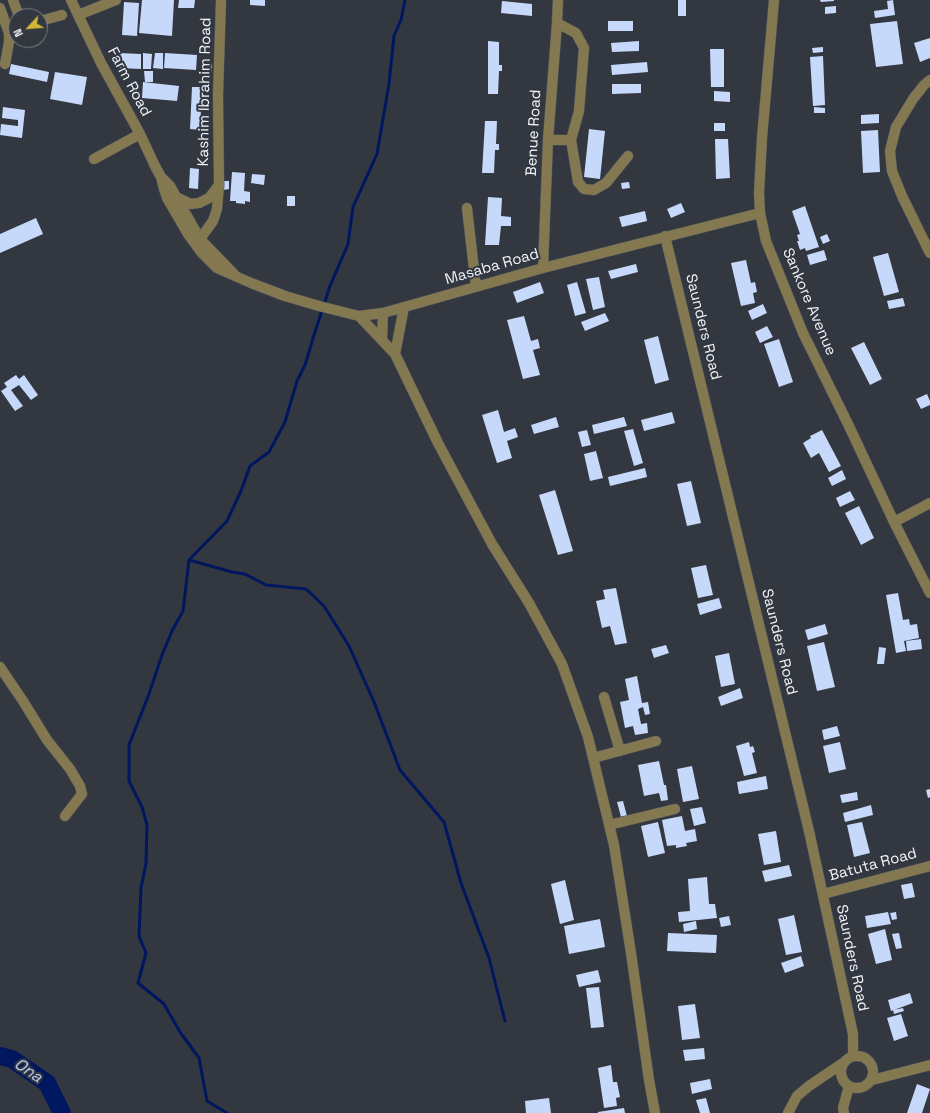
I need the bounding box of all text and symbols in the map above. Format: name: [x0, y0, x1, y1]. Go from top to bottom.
north arrow: [8, 8, 48, 48]
street label: Kashim Ibrahim Road: [195, 17, 215, 167]
text: N: [10, 26, 26, 39]
street label: Farm Road: [103, 44, 155, 120]
street label: Benue Road: [523, 89, 545, 177]
street label: Masaba Road: [443, 245, 541, 289]
street label: Sankore Avenue: [778, 246, 840, 358]
street label: Saunders Road: [681, 272, 725, 382]
street label: Saunders Road: [757, 587, 801, 697]
street label: Batuta Road: [827, 845, 919, 885]
street label: Saunders Road: [832, 903, 872, 1013]
water label: Ona: [10, 1055, 46, 1087]

